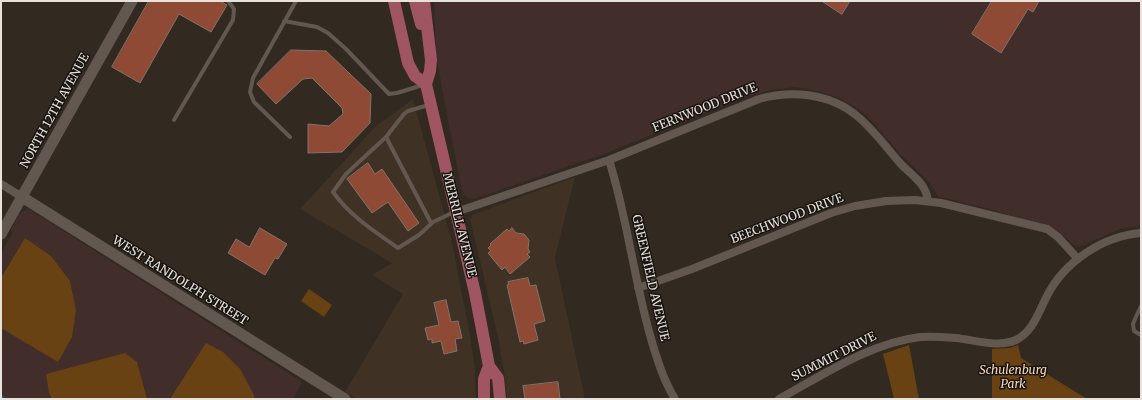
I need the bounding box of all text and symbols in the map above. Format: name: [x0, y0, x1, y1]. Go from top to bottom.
street label: NORTH 12TH AVENUE: [17, 51, 93, 171]
street label: FERNWOOD DRIVE: [650, 80, 760, 136]
street label: MERRILL AVENUE: [439, 171, 479, 279]
street label: BEECHWOOD DRIVE: [729, 191, 845, 247]
street label: GREENFIELD AVENUE: [628, 213, 672, 343]
street label: WEST RANDOLPH STREET: [110, 233, 250, 329]
street label: SUMMIT DRIVE: [789, 329, 879, 385]
park label: Schulenburg Park: [979, 364, 1047, 392]

